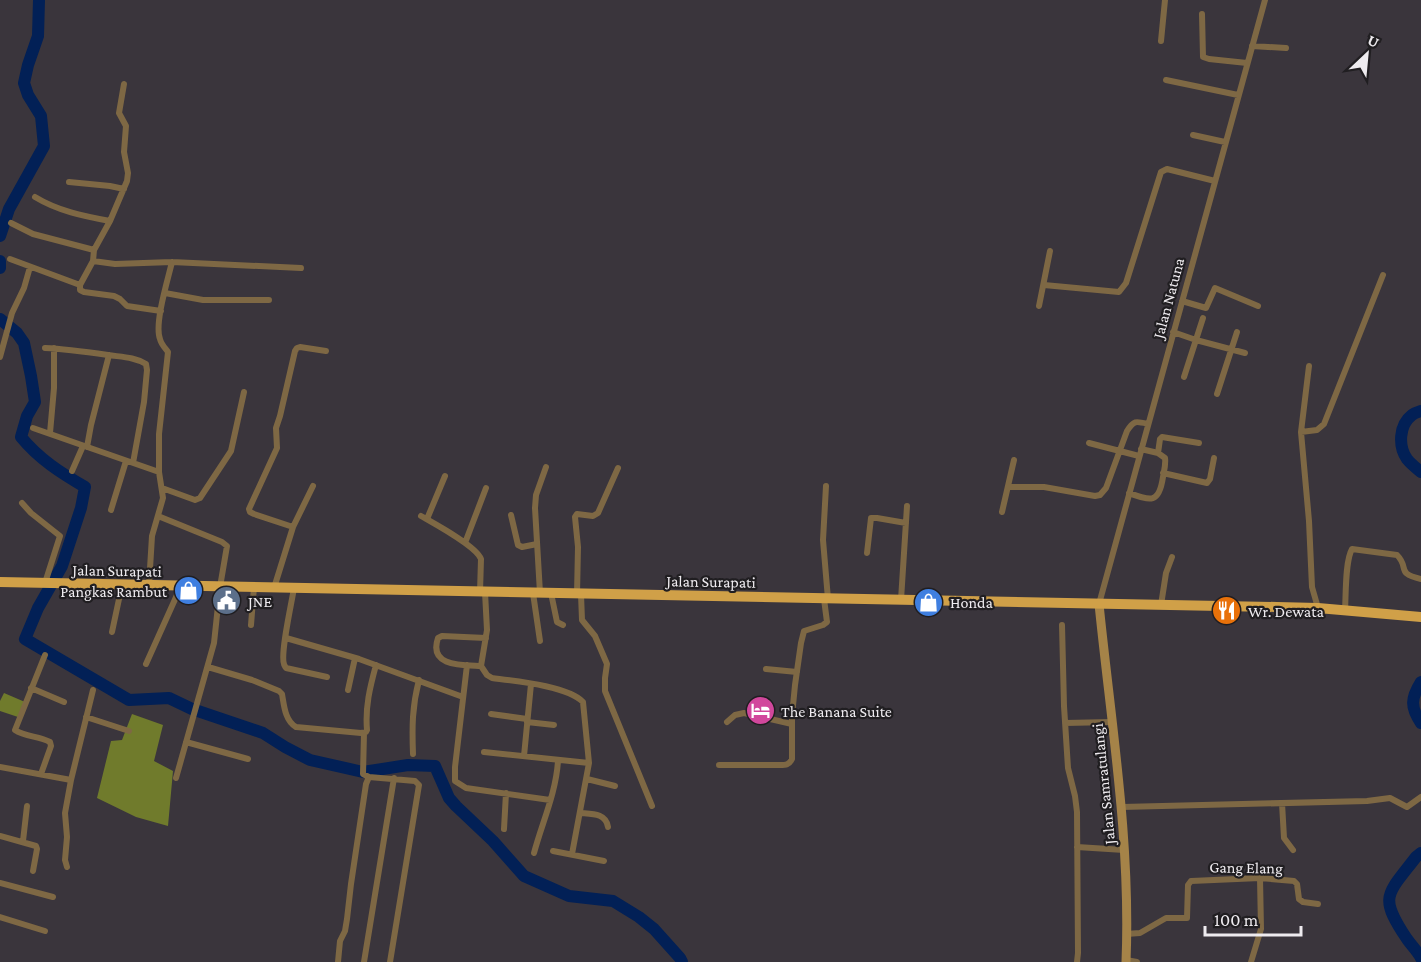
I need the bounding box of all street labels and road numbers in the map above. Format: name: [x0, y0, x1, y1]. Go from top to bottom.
street label: Jalan Natuna: [1149, 255, 1189, 343]
street label: Jalan Surapati: [70, 561, 162, 581]
street label: Jalan Surapati: [664, 572, 756, 592]
street label: Jalan Samratulangi: [1089, 722, 1120, 847]
street label: Gang Elang: [1209, 858, 1283, 878]

